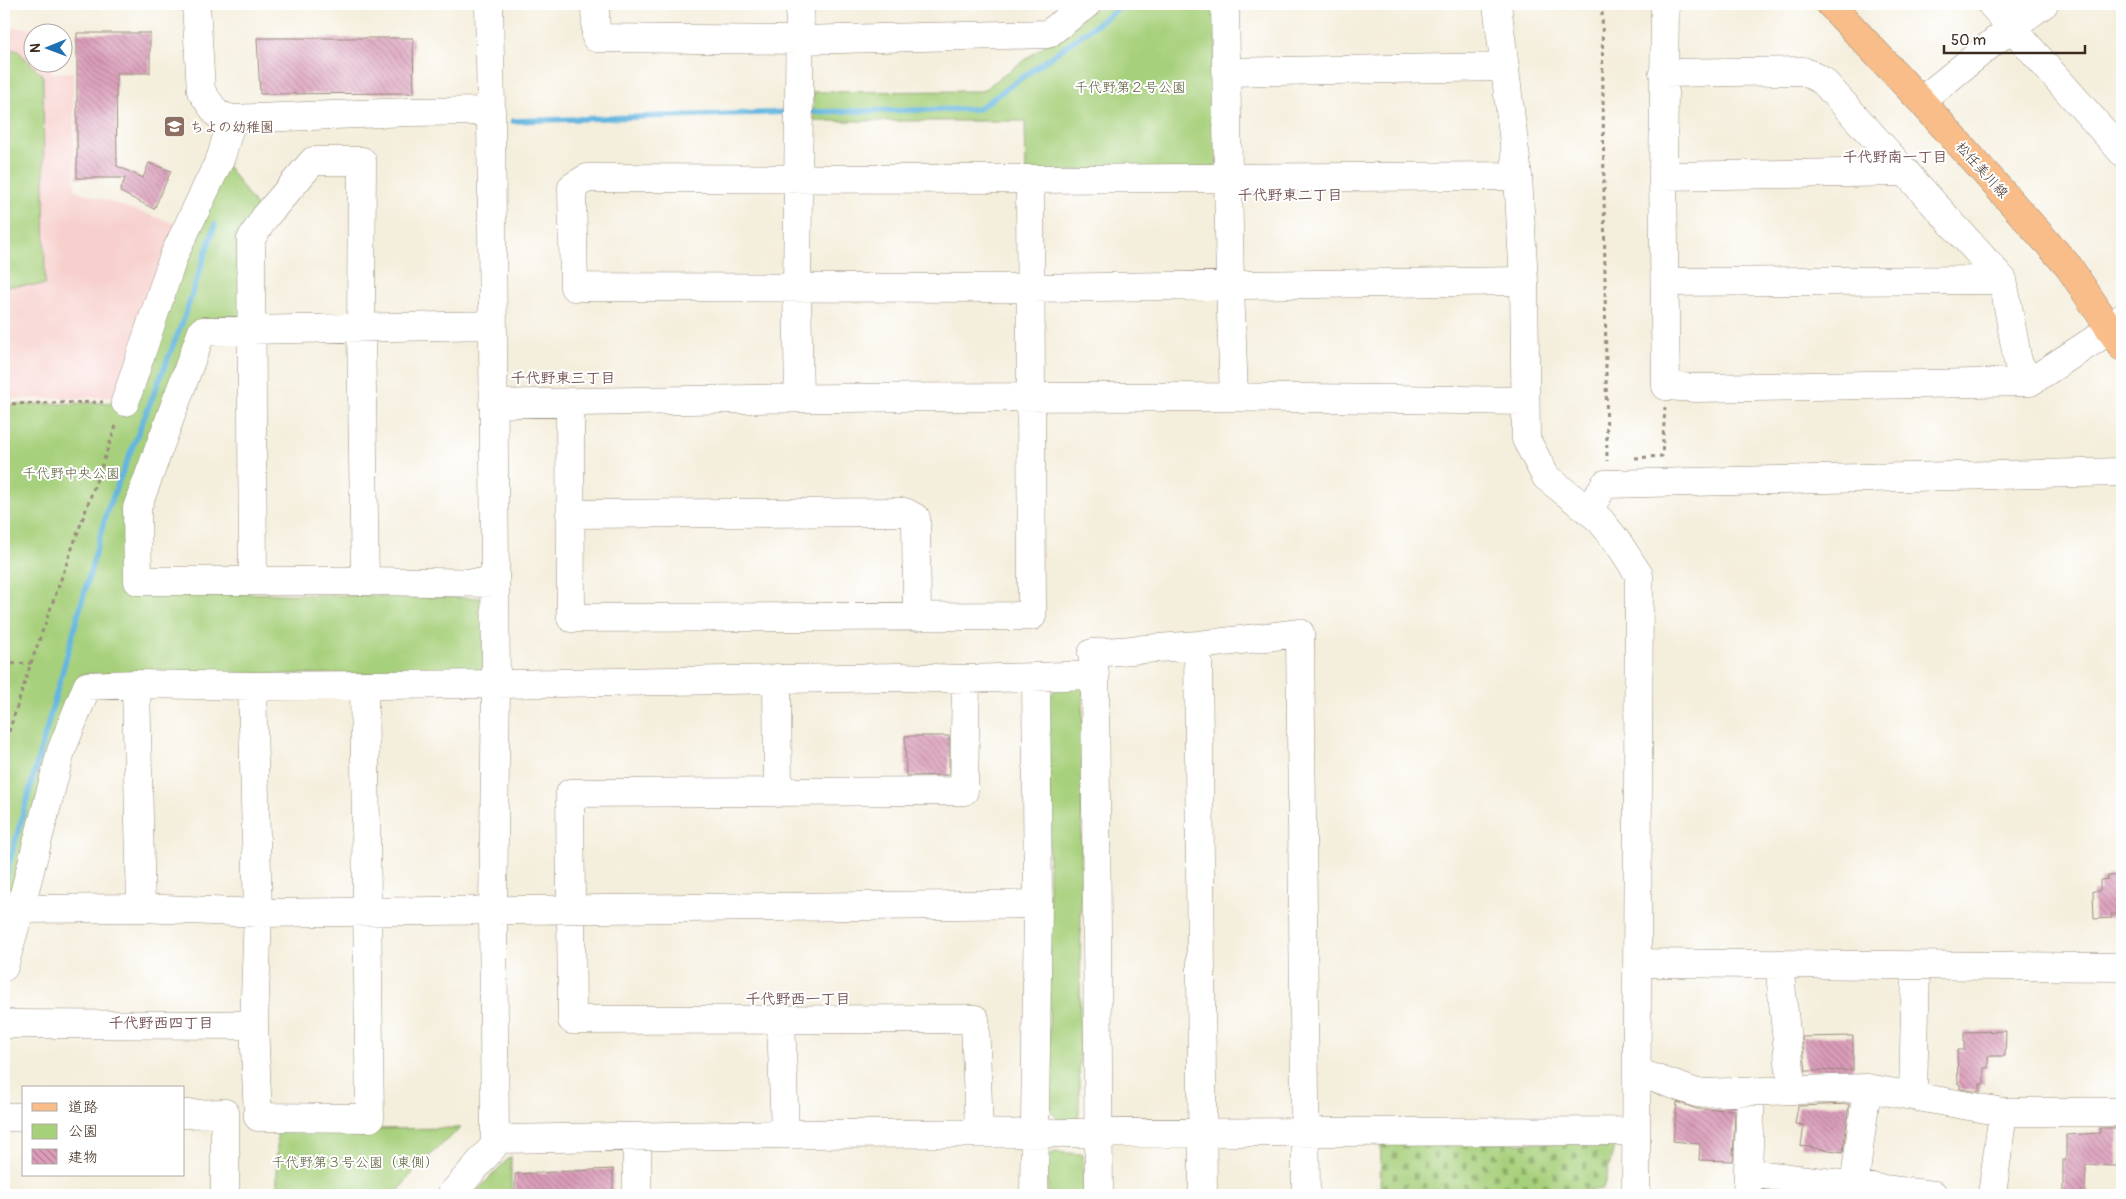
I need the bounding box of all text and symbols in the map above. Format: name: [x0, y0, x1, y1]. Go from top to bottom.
north arrow: [22, 22, 72, 72]
scale bar: [1944, 22, 2085, 54]
text: 50 m: [1951, 31, 1986, 50]
text: N: [27, 43, 44, 53]
park label: 千代野第２号公園: [1074, 79, 1186, 96]
school or university icon: ちよの幼稚園: [162, 115, 186, 139]
place label: ちよの幼稚園: [190, 119, 274, 136]
street label: 松任美川線: [1952, 138, 2012, 202]
district label: 千代野南一丁目: [1842, 148, 1948, 167]
district label: 千代野東二丁目: [1237, 186, 1343, 205]
district label: 千代野東三丁目: [510, 369, 616, 388]
park label: 千代野中央公園: [22, 465, 120, 482]
district label: 千代野西一丁目: [745, 990, 851, 1009]
district label: 千代野西四丁目: [108, 1014, 214, 1033]
legend: [22, 1086, 185, 1176]
text: 道路: [68, 1098, 98, 1117]
text: 公園: [68, 1122, 98, 1141]
text: 建物: [68, 1148, 98, 1167]
park label: 千代野第３号公園（東側）: [271, 1154, 439, 1171]

